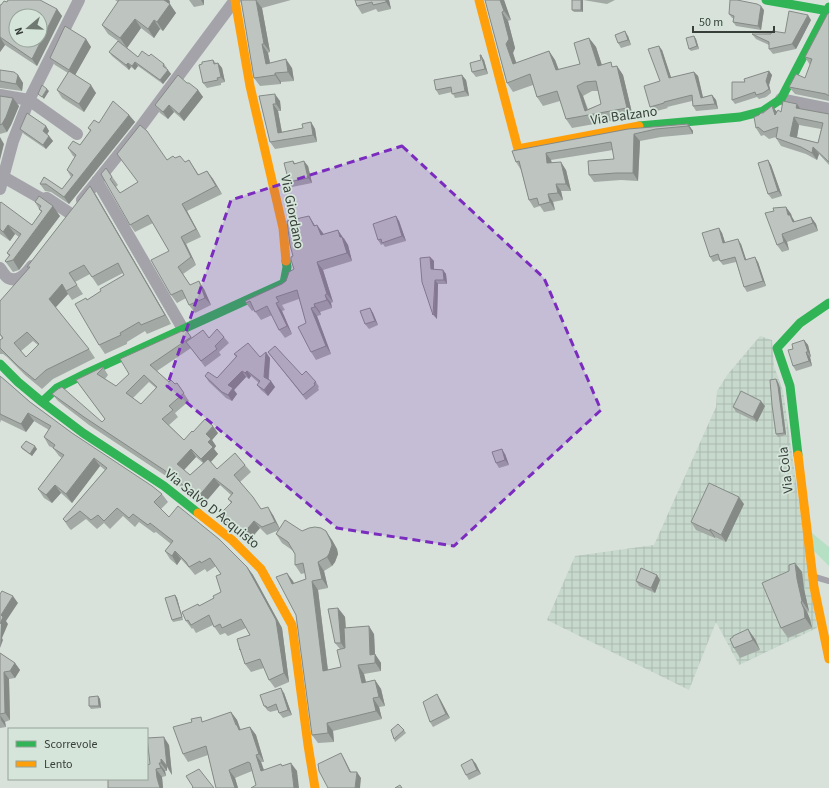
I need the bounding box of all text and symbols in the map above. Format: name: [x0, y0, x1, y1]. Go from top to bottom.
north arrow: [8, 8, 48, 48]
scale bar: [693, 8, 774, 34]
text: 50 m: [699, 14, 723, 31]
text: N: [11, 25, 27, 37]
street label: Via Balzano: [589, 101, 659, 131]
street label: Via Giordano: [275, 173, 309, 251]
street label: Via Cola: [773, 446, 799, 494]
street label: Via Salvo D'Acquisto: [160, 464, 264, 554]
legend: [8, 728, 148, 780]
text: Scorrevole: [44, 736, 97, 753]
text: Lento: [44, 756, 73, 773]

